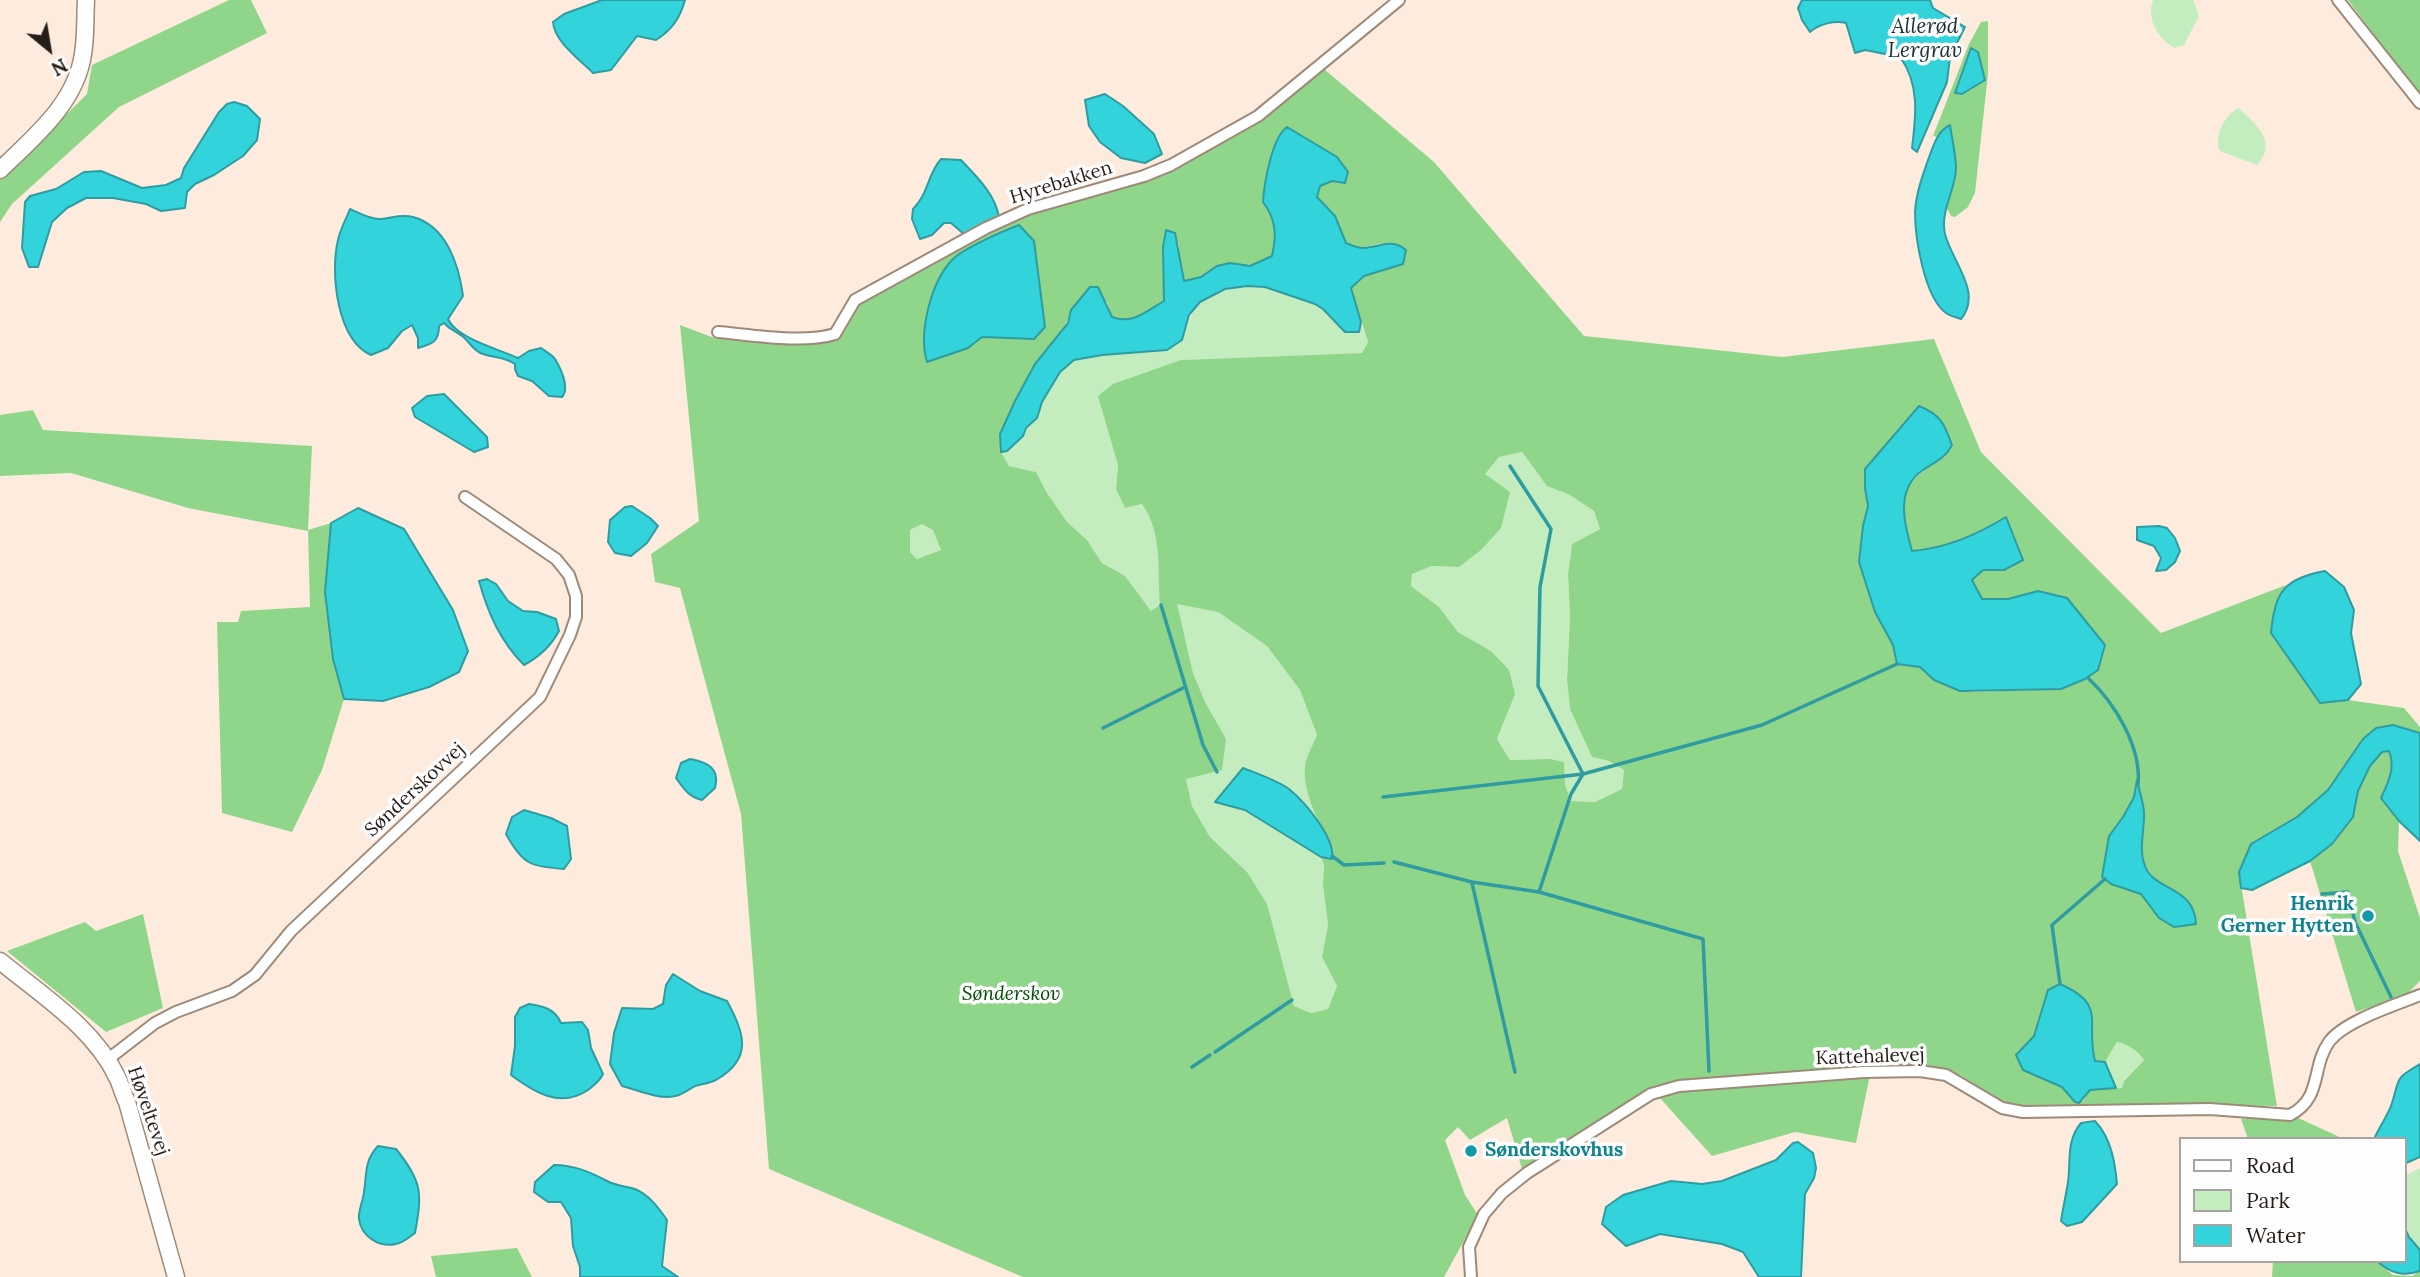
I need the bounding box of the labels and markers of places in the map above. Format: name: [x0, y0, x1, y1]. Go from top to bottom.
place label: Henrik Gerner Hytten: [2221, 894, 2354, 938]
marker: Henrik Gerner Hytten: [2360, 908, 2376, 924]
place label: Sønderskovhus: [1485, 1140, 1623, 1162]
marker: Sønderskovhus: [1463, 1143, 1479, 1159]

